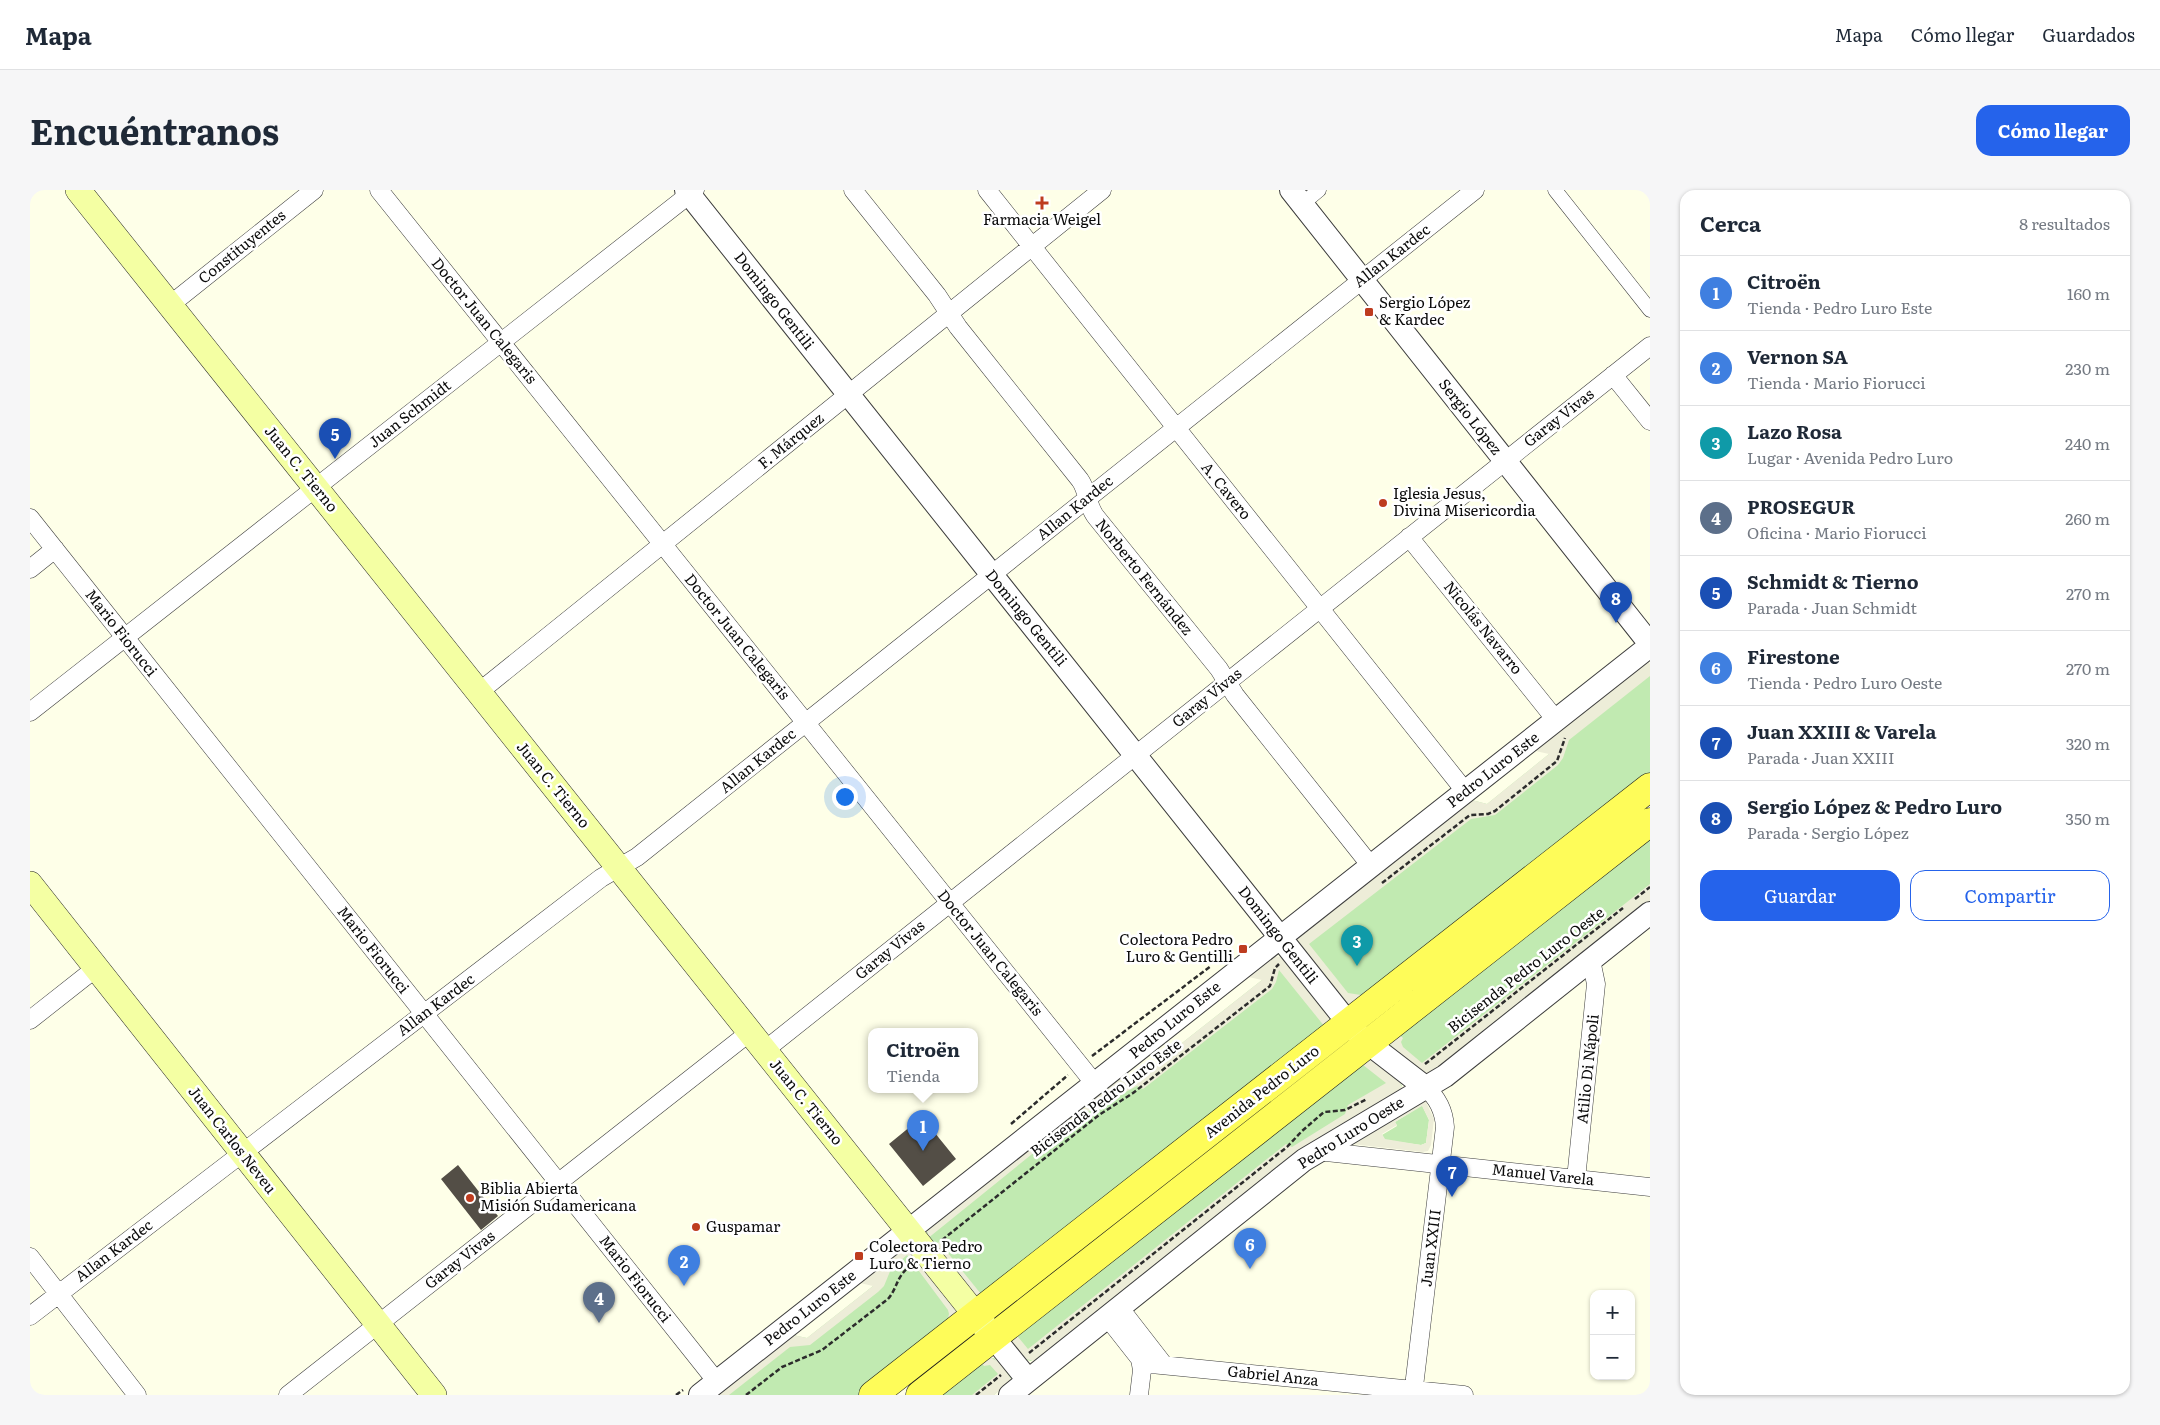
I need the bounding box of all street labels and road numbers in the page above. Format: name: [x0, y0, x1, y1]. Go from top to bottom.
street label: Constituyentes: [192, 203, 290, 288]
street label: Allan Kardec: [1348, 217, 1435, 292]
street label: Domingo Gentili: [730, 246, 821, 354]
street label: Doctor Juan Calegaris: [427, 252, 544, 388]
street label: Juan Schmidt: [363, 373, 455, 452]
street label: Sergio López: [1434, 373, 1508, 459]
street label: Garay Vivas: [1518, 382, 1598, 452]
street label: F. Márquez: [752, 406, 828, 474]
street label: Juan C. Tierno: [260, 420, 345, 517]
street label: A. Cavero: [1197, 456, 1258, 524]
street label: Allan Kardec: [1031, 469, 1118, 545]
street label: Norberto Fernández: [1091, 513, 1199, 639]
street label: Domingo Gentili: [981, 564, 1074, 671]
street label: Doctor Juan Calegaris: [680, 568, 797, 704]
street label: Nicolás Navarro: [1439, 575, 1529, 679]
street label: Mario Fiorucci: [81, 583, 164, 681]
street label: Garay Vivas: [1166, 661, 1246, 732]
street label: Allan Kardec: [714, 722, 801, 798]
street label: Pedro Luro Este: [1441, 725, 1543, 812]
street label: Juan C. Tierno: [512, 736, 597, 833]
street label: Domingo Gentili: [1234, 880, 1325, 988]
street label: Doctor Juan Calegaris: [933, 884, 1050, 1020]
street label: Mario Fiorucci: [333, 900, 416, 998]
street label: Bicisenda Pedro Luro Oeste: [1442, 900, 1609, 1037]
street label: Garay Vivas: [849, 913, 929, 984]
street label: Allan Kardec: [391, 967, 479, 1041]
street label: Pedro Luro Este: [1123, 974, 1225, 1063]
street label: Atilio Di Nápoli: [1569, 1013, 1604, 1125]
street label: Bicisenda Pedro Luro Este: [1025, 1032, 1186, 1161]
street label: Avenida Pedro Luro: [1199, 1038, 1324, 1143]
street label: Juan C. Tierno: [765, 1053, 850, 1150]
street label: Juan Carlos Neveu: [184, 1080, 283, 1198]
street label: Pedro Luro Oeste: [1293, 1090, 1408, 1174]
street label: Manuel Varela: [1491, 1157, 1596, 1190]
street label: Juan XXIII: [1413, 1208, 1446, 1288]
street label: Allan Kardec: [69, 1213, 157, 1287]
street label: Garay Vivas: [419, 1224, 499, 1294]
street label: Mario Fiorucci: [595, 1229, 678, 1327]
street label: Pedro Luro Este: [758, 1263, 860, 1350]
street label: Gabriel Anza: [1226, 1358, 1321, 1391]

